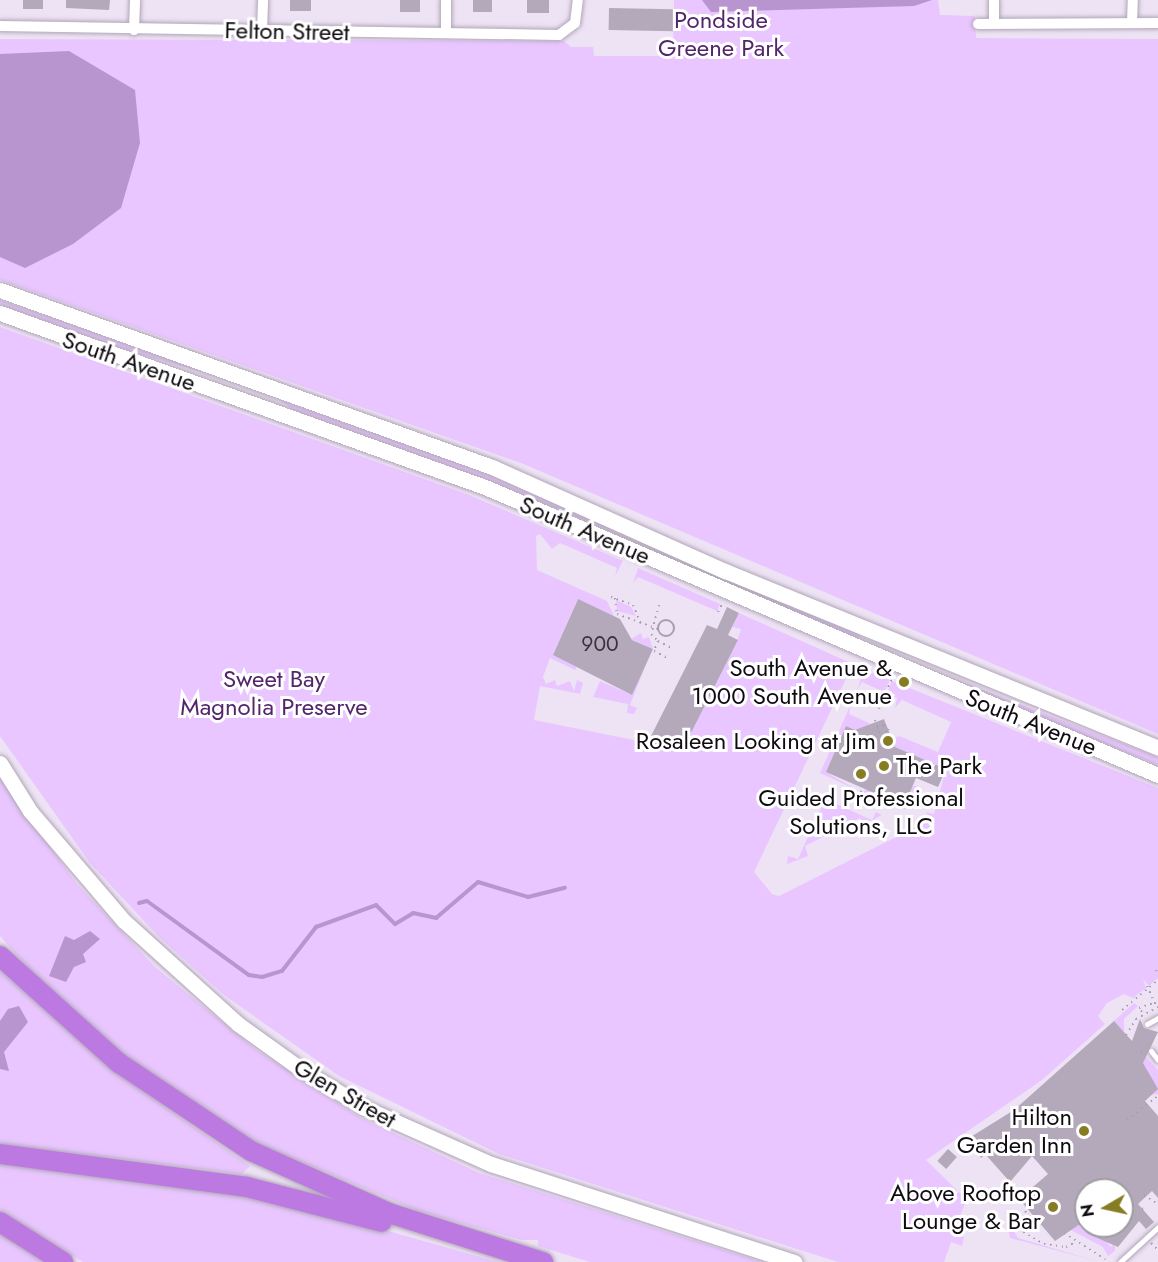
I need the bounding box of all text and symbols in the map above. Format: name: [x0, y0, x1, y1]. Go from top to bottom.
park label: Pondside Greene Park: [658, 6, 784, 62]
street label: Felton Street: [224, 16, 350, 46]
street label: South Avenue: [59, 325, 199, 397]
street label: South Avenue: [515, 490, 655, 570]
house number: 900: [581, 631, 619, 657]
place label: South Avenue & 1000 South Avenue: [692, 654, 892, 710]
park label: Sweet Bay Magnolia Preserve: [180, 665, 368, 721]
marker: South Avenue & 1000 South Avenue: [897, 675, 911, 689]
street label: South Avenue: [961, 683, 1101, 761]
place label: Rosaleen Looking at Jim: [636, 727, 876, 755]
marker: Rosaleen Looking at Jim: [881, 734, 895, 748]
place label: The Park: [896, 752, 982, 780]
marker: The Park: [877, 759, 891, 773]
marker: Guided Professional Solutions, LLC: [854, 767, 868, 781]
place label: Guided Professional Solutions, LLC: [758, 784, 964, 840]
street label: Glen Street: [289, 1052, 401, 1134]
place label: Hilton Garden Inn: [957, 1103, 1072, 1159]
marker: Hilton Garden Inn: [1077, 1124, 1091, 1138]
north arrow: [1074, 1178, 1134, 1238]
place label: Above Rooftop Lounge & Bar: [890, 1179, 1041, 1235]
marker: Above Rooftop Lounge & Bar: [1046, 1200, 1060, 1214]
text: N: [1075, 1203, 1100, 1219]

